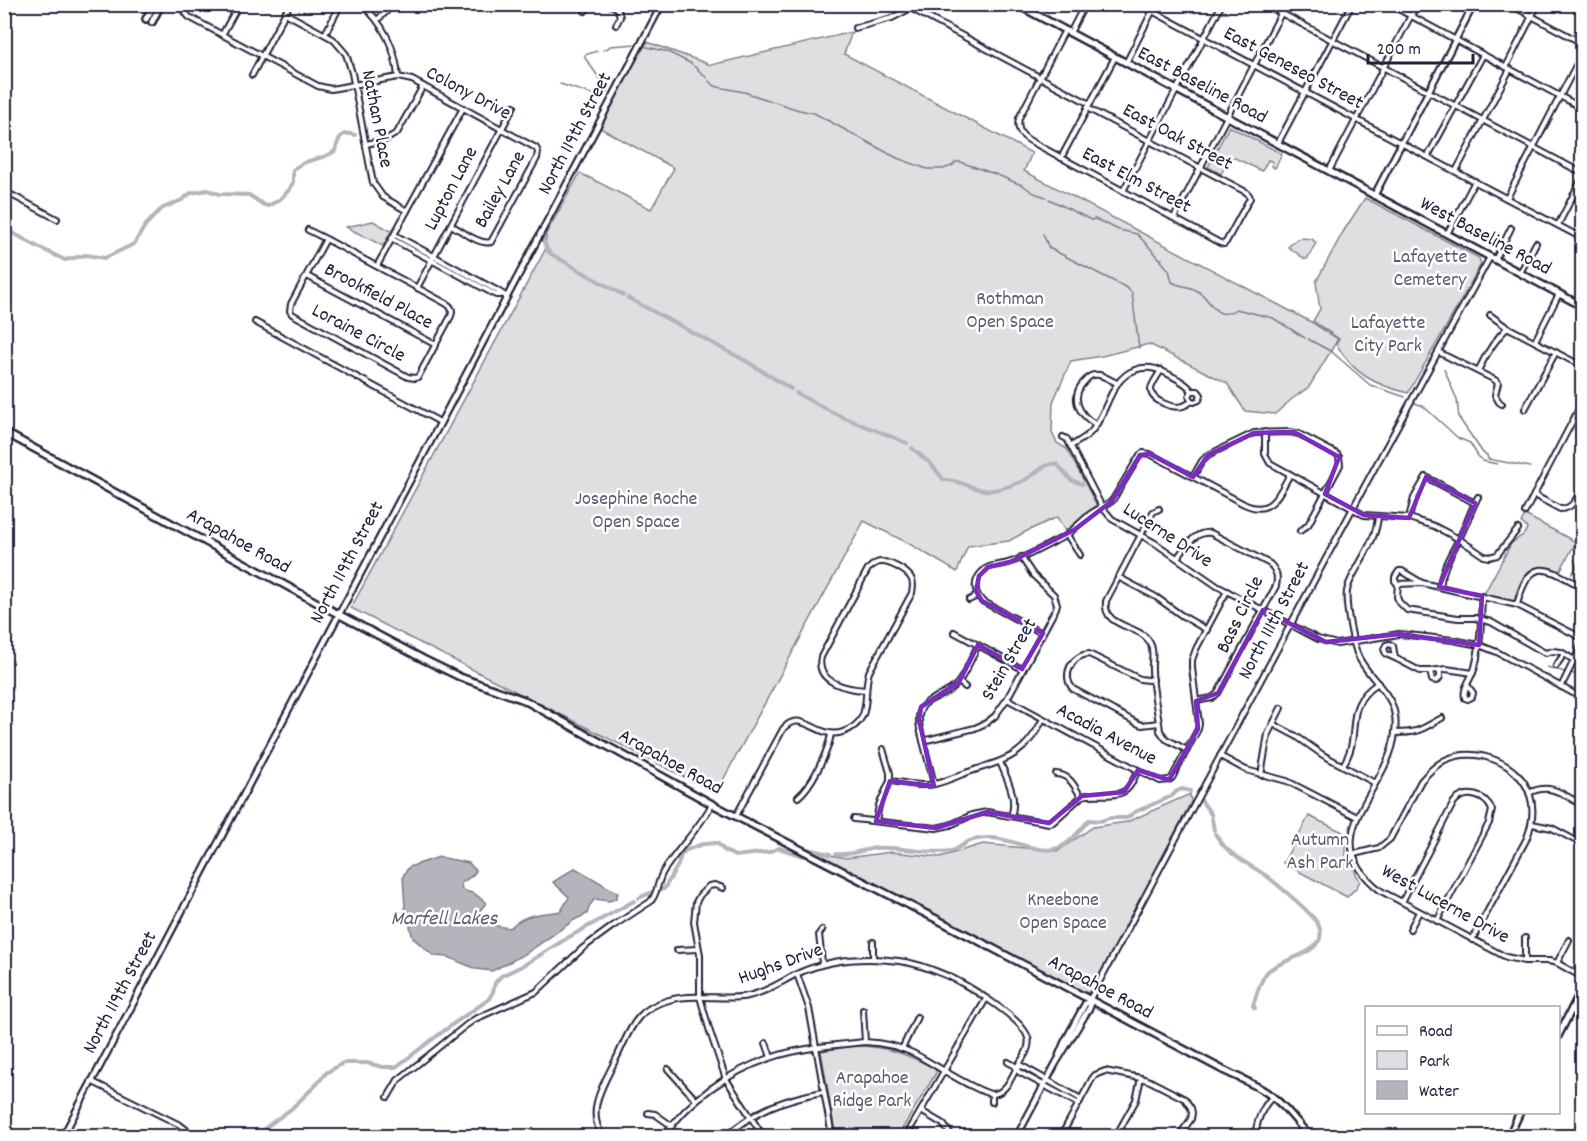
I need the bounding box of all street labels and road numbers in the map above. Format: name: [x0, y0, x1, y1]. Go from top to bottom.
street label: East Geneseo Street: [1218, 20, 1368, 118]
street label: East Baseline Road: [1132, 40, 1272, 132]
street label: Colony Drive: [420, 60, 516, 128]
street label: Nathan Place: [353, 68, 399, 170]
street label: North 119th Street: [532, 68, 620, 200]
street label: East Oak Street: [1117, 97, 1237, 179]
street label: East Elm Street: [1077, 141, 1195, 221]
street label: Lupton Lane: [418, 142, 486, 236]
street label: Bailey Lane: [468, 146, 534, 234]
street label: West Baseline Road: [1414, 191, 1556, 283]
street label: Brookfield Place: [319, 257, 438, 338]
street label: Loraine Circle: [306, 298, 410, 371]
street label: Lucerne Drive: [1117, 496, 1218, 576]
street label: North 119th Street: [304, 497, 392, 629]
street label: Arapahoe Road: [181, 502, 295, 582]
street label: North 111th Street: [1232, 557, 1318, 685]
street label: Bass Circle: [1210, 571, 1272, 658]
street label: Stein Street: [975, 614, 1045, 706]
street label: Acadia Avenue: [1051, 697, 1161, 773]
street label: Arapahoe Road: [613, 723, 727, 803]
street label: West Lucerne Drive: [1376, 858, 1514, 952]
street label: North 119th Street: [77, 927, 165, 1059]
street label: Hughs Drive: [735, 937, 827, 993]
street label: Arapahoe Road: [1043, 949, 1157, 1027]

